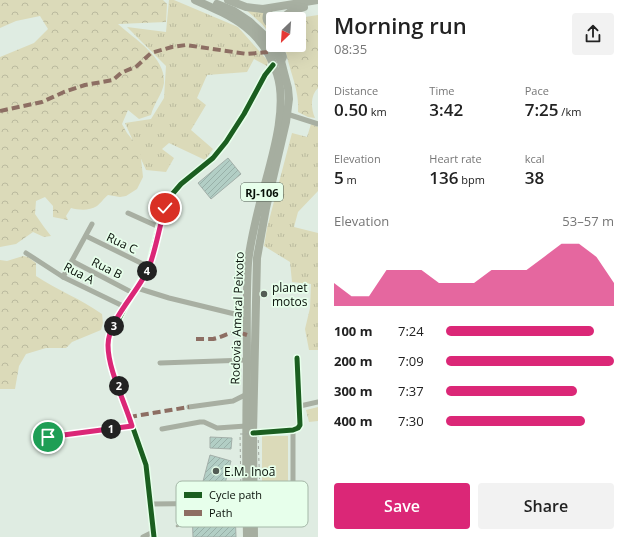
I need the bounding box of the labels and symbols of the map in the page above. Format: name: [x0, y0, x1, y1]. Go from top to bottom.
north arrow: [266, 12, 306, 52]
road number: RJ-106: [241, 183, 283, 201]
pin: [148, 191, 182, 225]
street label: Rua C: [104, 228, 141, 258]
street label: Rodovia Amaral Peixoto: [226, 251, 248, 385]
street label: Rua B: [89, 253, 125, 283]
street label: Rua A: [61, 258, 98, 288]
pin: 4: [137, 261, 157, 281]
place label: planet motos: [272, 279, 308, 310]
marker: planet motos: [259, 289, 269, 299]
pin: 3: [104, 316, 124, 336]
pin: 2: [109, 376, 129, 396]
pin: 1: [101, 419, 121, 439]
pin: [31, 420, 65, 454]
place label: E.M. Inoã: [224, 463, 275, 480]
marker: E.M. Inoã: [211, 466, 221, 476]
legend: [176, 481, 308, 527]
text: Cycle path: [209, 487, 262, 502]
text: Path: [209, 505, 232, 520]

